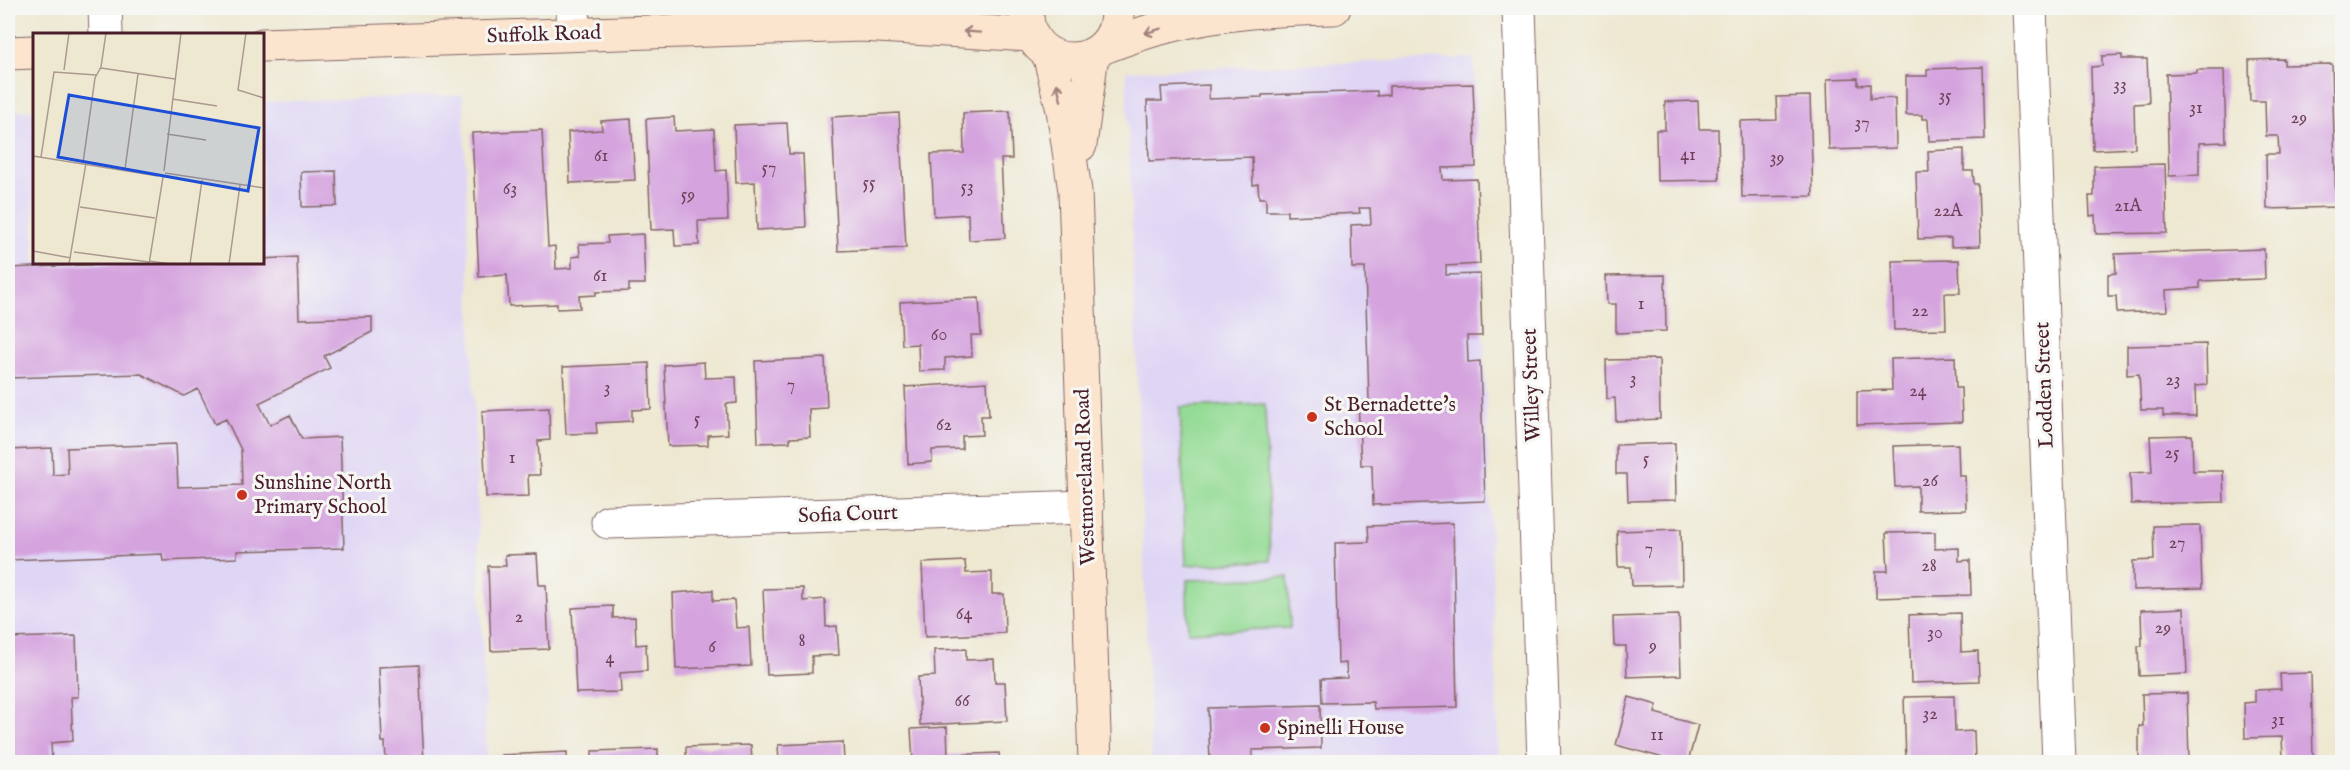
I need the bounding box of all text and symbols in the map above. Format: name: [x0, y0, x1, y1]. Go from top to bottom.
street label: Suffolk Road: [486, 19, 602, 50]
one-way arrow: [963, 26, 983, 37]
one-way arrow: [1144, 26, 1163, 37]
inset map: [33, 33, 264, 264]
house number: 33: [2113, 74, 2127, 97]
one-way arrow: [1052, 83, 1064, 102]
house number: 35: [1938, 85, 1952, 108]
house number: 31: [2189, 97, 2203, 120]
house number: 29: [2291, 107, 2307, 130]
house number: 37: [1854, 112, 1870, 135]
house number: 41: [1680, 144, 1696, 167]
house number: 61: [594, 145, 608, 168]
house number: 39: [1770, 147, 1784, 170]
house number: 57: [762, 157, 776, 180]
house number: 55: [862, 172, 876, 195]
house number: 53: [960, 176, 974, 199]
house number: 63: [503, 178, 517, 201]
house number: 59: [681, 184, 695, 207]
house number: 21A: [2114, 195, 2142, 218]
house number: 22A: [1933, 200, 1963, 223]
house number: 61: [593, 265, 607, 288]
house number: 1: [1638, 293, 1644, 316]
house number: 22: [1912, 300, 1928, 323]
street label: Lodden Street: [2029, 321, 2061, 449]
house number: 60: [931, 324, 947, 347]
street label: Willey Street: [1517, 328, 1547, 442]
house number: 3: [1630, 368, 1636, 391]
house number: 23: [2165, 369, 2181, 392]
house number: 7: [787, 374, 795, 397]
house number: 3: [604, 377, 610, 400]
house number: 24: [1909, 380, 1927, 403]
street label: Westmoreland Road: [1069, 387, 1103, 566]
place label: St Bernadette's School: [1324, 392, 1456, 443]
house number: 5: [694, 408, 701, 431]
marker: St Bernadette's School: [1305, 410, 1319, 424]
house number: 62: [936, 414, 952, 437]
house number: 25: [2165, 442, 2180, 465]
house number: 1: [509, 447, 515, 470]
house number: 5: [1643, 448, 1650, 471]
place label: Sunshine North Primary School: [254, 470, 391, 521]
house number: 26: [1922, 470, 1938, 493]
marker: Sunshine North Primary School: [235, 488, 249, 502]
street label: Sofia Court: [798, 500, 898, 530]
house number: 27: [2169, 532, 2185, 555]
house number: 7: [1645, 538, 1653, 561]
house number: 28: [1921, 555, 1937, 578]
house number: 64: [956, 603, 972, 626]
house number: 2: [515, 606, 523, 629]
house number: 29: [2155, 617, 2171, 640]
house number: 30: [1927, 622, 1943, 645]
house number: 8: [798, 630, 806, 653]
house number: 9: [1648, 635, 1657, 658]
house number: 6: [708, 636, 716, 659]
house number: 4: [606, 647, 615, 670]
house number: 66: [954, 690, 970, 713]
house number: 32: [1922, 703, 1938, 726]
house number: 31: [2271, 709, 2285, 732]
place label: Spinelli House: [1277, 715, 1404, 742]
marker: Spinelli House: [1258, 721, 1272, 735]
house number: 11: [1650, 724, 1664, 747]

